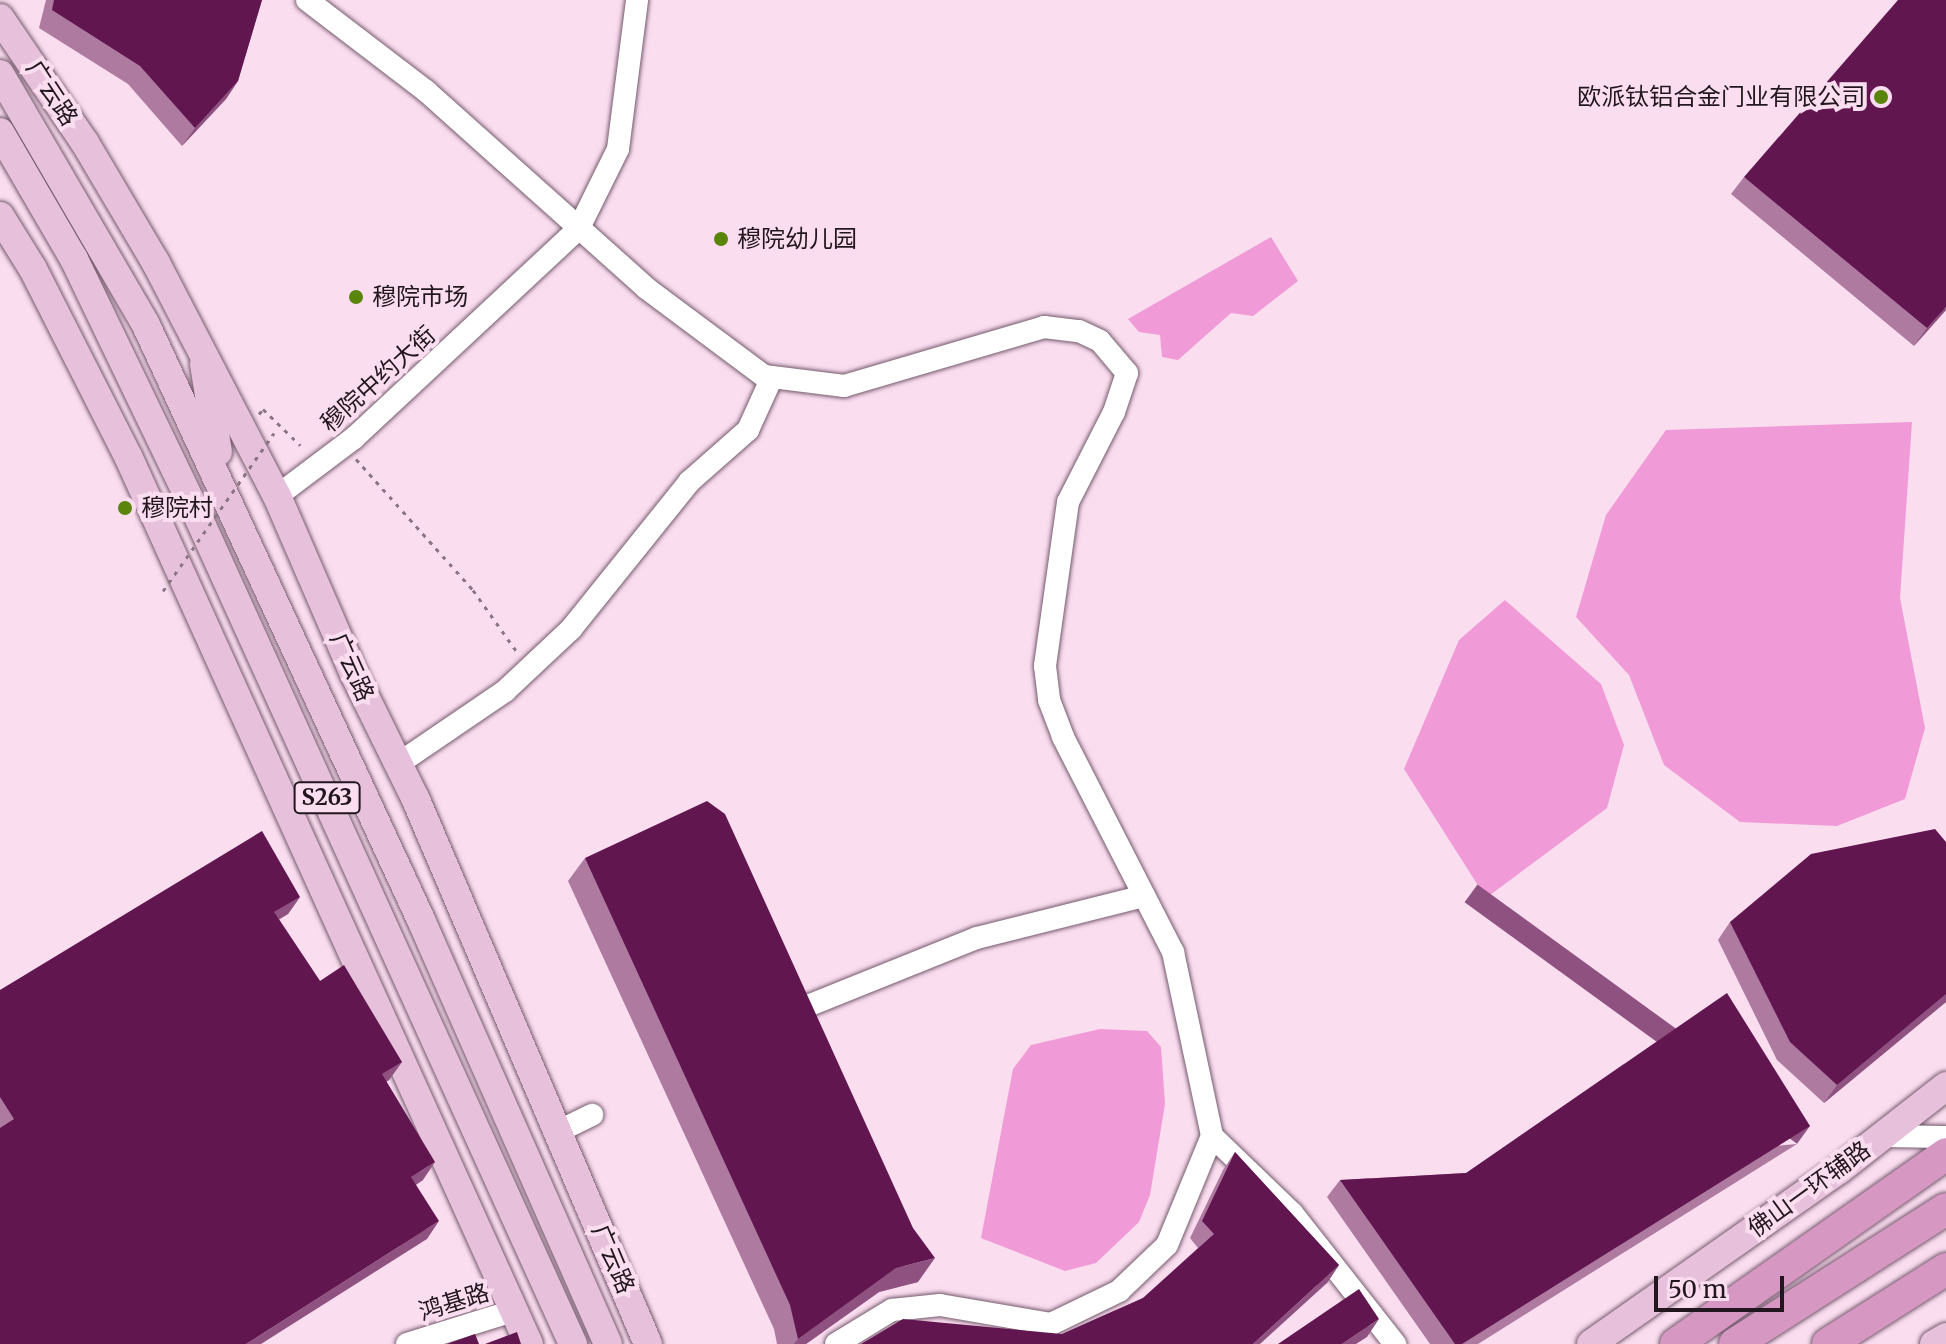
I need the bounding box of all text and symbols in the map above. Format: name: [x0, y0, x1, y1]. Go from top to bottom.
street label: 广云路: [20, 55, 84, 131]
place label: 欧派钛铝合金门业有限公司: [1577, 83, 1865, 111]
marker: 欧派钛铝合金门业有限公司: [1872, 88, 1890, 106]
place label: 穆院幼儿园: [737, 225, 857, 253]
marker: 穆院幼儿园: [712, 230, 730, 248]
place label: 穆院市场: [372, 283, 468, 311]
marker: 穆院市场: [347, 288, 365, 306]
street label: 穆院中约大街: [315, 320, 441, 438]
place label: 穆院村: [141, 494, 213, 522]
marker: 穆院村: [116, 499, 134, 517]
street label: 广云路: [324, 628, 380, 706]
road number: S263: [293, 780, 361, 816]
street label: 佛山一环辅路: [1742, 1135, 1876, 1243]
street label: 广云路: [586, 1220, 640, 1298]
scale bar: [1658, 1260, 1788, 1310]
text: 50 m: [1668, 1274, 1727, 1305]
street label: 鸿基路: [415, 1278, 493, 1326]

